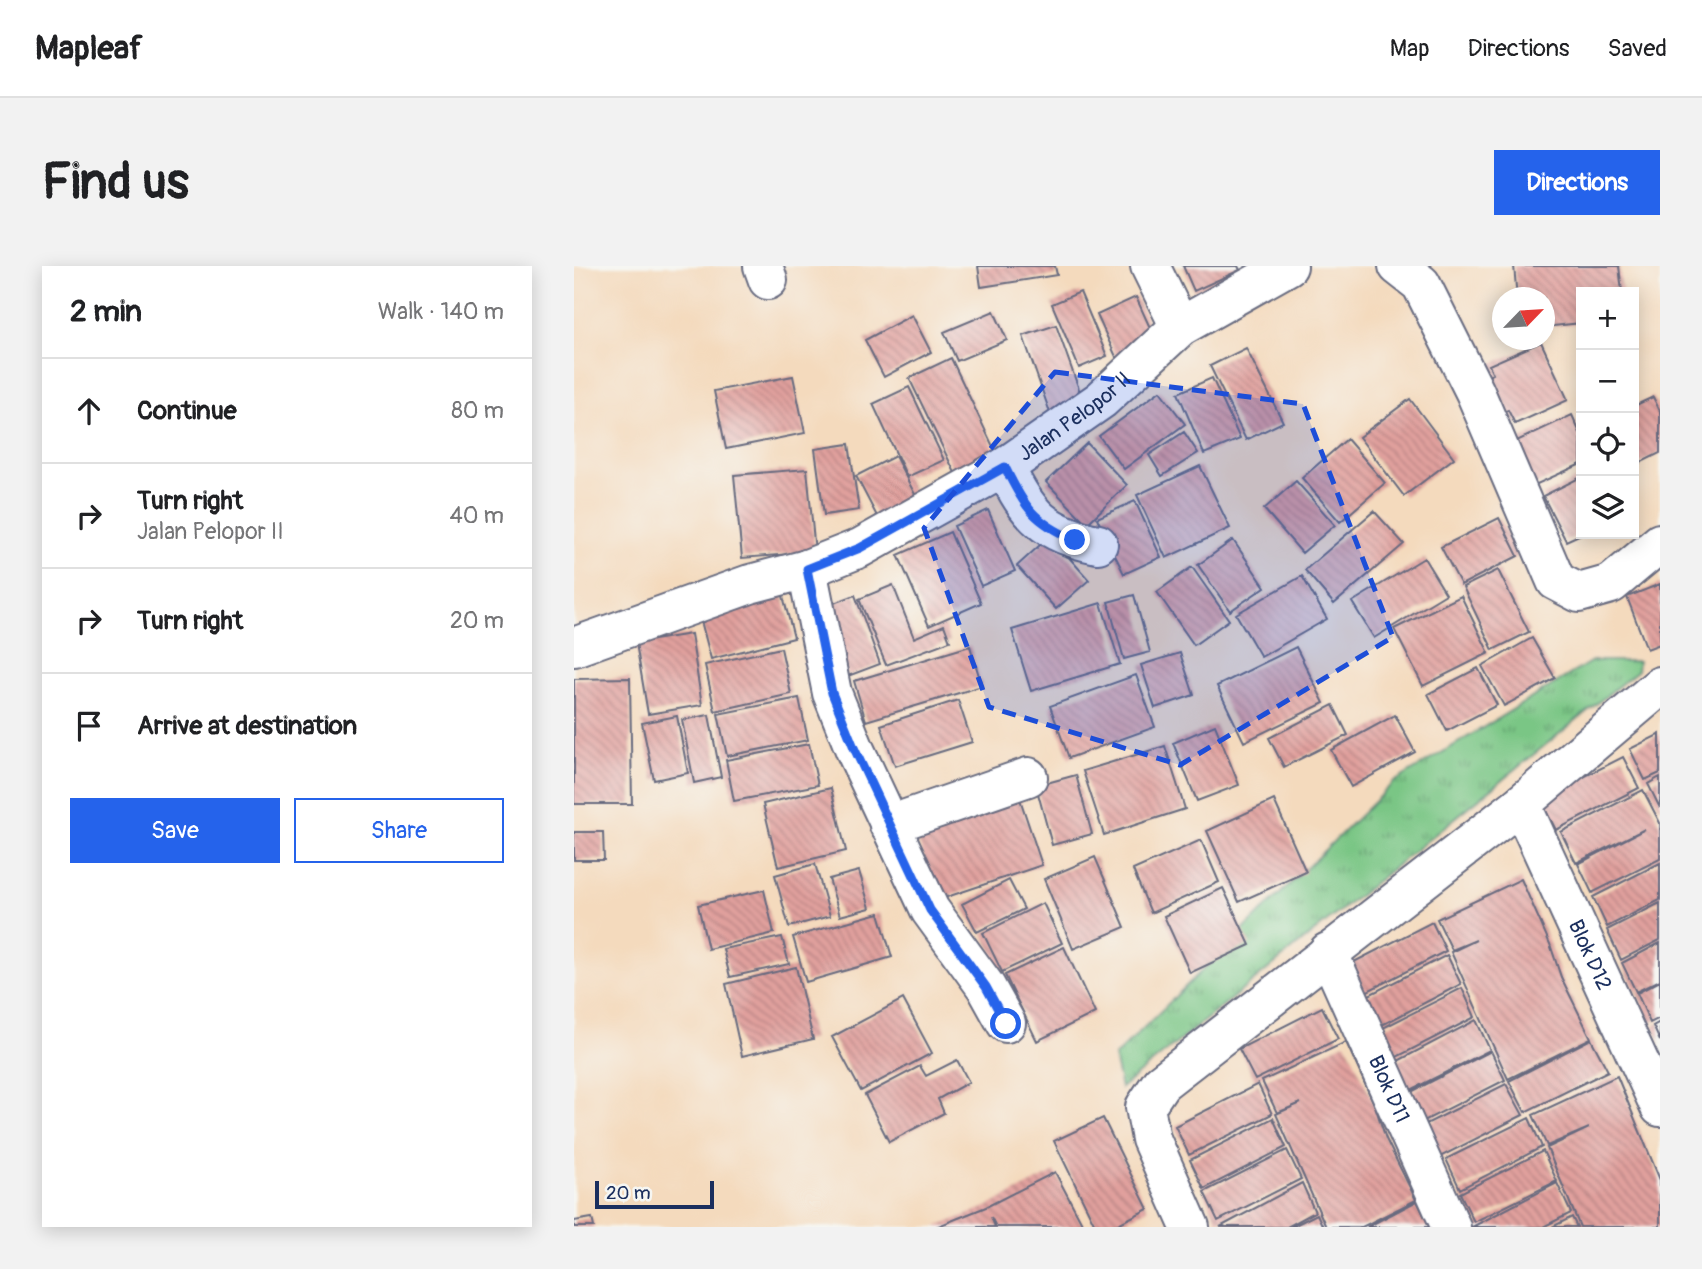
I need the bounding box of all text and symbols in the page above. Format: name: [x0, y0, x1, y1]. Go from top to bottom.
text: Mapleaf: [35, 28, 143, 69]
text: Map: [1390, 34, 1430, 63]
text: Directions: [1468, 34, 1569, 63]
text: Saved: [1607, 34, 1667, 63]
button: Directions: [1494, 150, 1660, 215]
text: Find us: [42, 152, 189, 213]
north arrow: [1492, 287, 1555, 350]
map controls: [1576, 287, 1639, 539]
button: +: [1576, 287, 1639, 350]
text: 2 min: [70, 293, 142, 330]
text: Walk · 140 m: [378, 297, 504, 326]
button: −: [1576, 350, 1639, 413]
street label: Jalan Pelopor II: [1013, 366, 1137, 467]
icon: ahead: [70, 392, 108, 430]
text: Continue: [137, 395, 237, 427]
text: 80 m: [451, 396, 504, 425]
button: locate: [1576, 413, 1639, 476]
button: layers: [1576, 476, 1639, 539]
text: Turn right: [137, 485, 243, 517]
icon: right: [70, 497, 108, 535]
text: 40 m: [450, 501, 504, 530]
text: Jalan Pelopor II: [137, 517, 284, 546]
route end: [1059, 524, 1090, 555]
icon: right: [70, 602, 108, 640]
text: Turn right: [137, 605, 243, 637]
text: 20 m: [450, 606, 504, 635]
icon: arrive: [70, 707, 108, 745]
text: Arrive at destination: [137, 710, 357, 742]
button: Save: [70, 798, 280, 863]
button: Share: [294, 798, 504, 863]
street label: Blok D12: [1562, 915, 1618, 994]
route start: [990, 1008, 1021, 1039]
street label: Blok D11: [1362, 1051, 1416, 1127]
scale bar: [595, 1178, 714, 1210]
text: 20 m: [606, 1181, 651, 1205]

